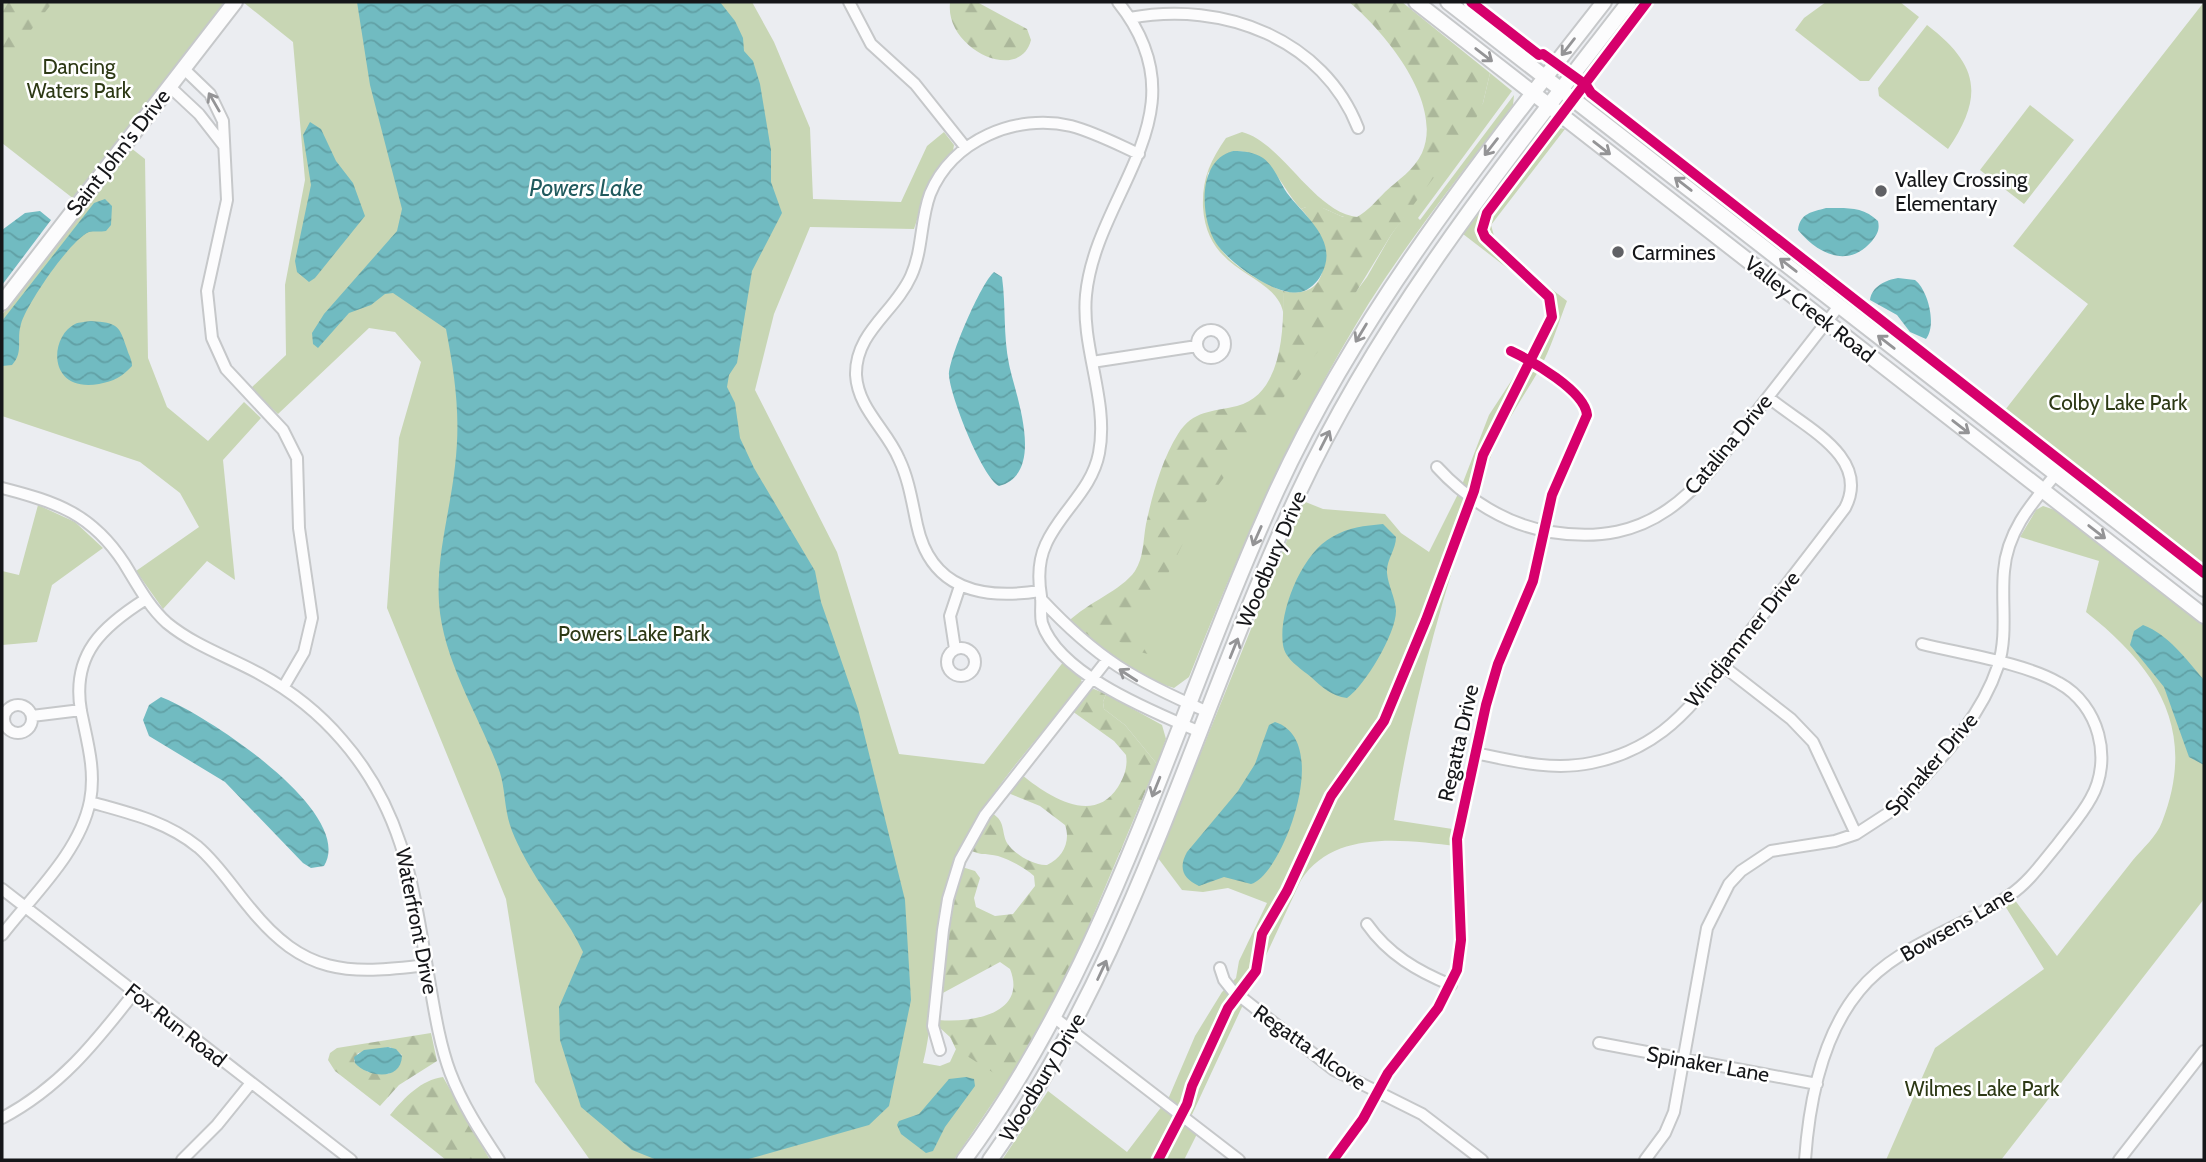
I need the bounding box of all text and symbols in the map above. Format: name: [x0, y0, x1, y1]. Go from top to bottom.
one-way arrow: [1561, 38, 1576, 56]
one-way arrow: [1474, 47, 1493, 62]
park label: Dancing Waters Park: [27, 54, 132, 103]
street label: Saint John's Drive: [61, 84, 175, 220]
one-way arrow: [207, 92, 221, 112]
one-way arrow: [1484, 137, 1499, 156]
one-way arrow: [1593, 140, 1611, 155]
place label: Valley Crossing Elementary: [1895, 167, 2028, 216]
water label: Powers Lake: [529, 174, 643, 202]
one-way arrow: [1674, 176, 1692, 191]
marker: Valley Crossing Elementary: [1873, 183, 1889, 199]
place label: Carmines: [1632, 240, 1716, 265]
marker: Carmines: [1610, 244, 1626, 260]
street label: Valley Creek Road: [1740, 250, 1880, 368]
one-way arrow: [1779, 258, 1798, 273]
one-way arrow: [1353, 323, 1367, 343]
one-way arrow: [1877, 334, 1896, 349]
street label: Catalina Drive: [1679, 389, 1777, 499]
park label: Colby Lake Park: [2049, 390, 2188, 415]
one-way arrow: [1952, 419, 1970, 434]
one-way arrow: [1318, 430, 1332, 451]
street label: Woodbury Drive: [1231, 487, 1311, 631]
one-way arrow: [1250, 524, 1263, 546]
one-way arrow: [2087, 524, 2105, 539]
street label: Windjammer Drive: [1679, 566, 1806, 713]
park label: Powers Lake Park: [558, 621, 711, 646]
one-way arrow: [1228, 638, 1241, 660]
one-way arrow: [1119, 667, 1138, 682]
street label: Regatta Drive: [1432, 682, 1484, 804]
street label: Spinaker Drive: [1879, 707, 1983, 821]
one-way arrow: [1149, 776, 1162, 797]
street label: Waterfront Drive: [391, 846, 443, 997]
street label: Bowsens Lane: [1896, 881, 2018, 967]
one-way arrow: [1096, 960, 1110, 981]
street label: Fox Run Road: [121, 978, 231, 1072]
street label: Regatta Alcove: [1249, 999, 1371, 1095]
street label: Woodbury Drive: [994, 1008, 1090, 1146]
street label: Spinaker Lane: [1645, 1041, 1772, 1087]
park label: Wilmes Lake Park: [1905, 1076, 2060, 1101]

